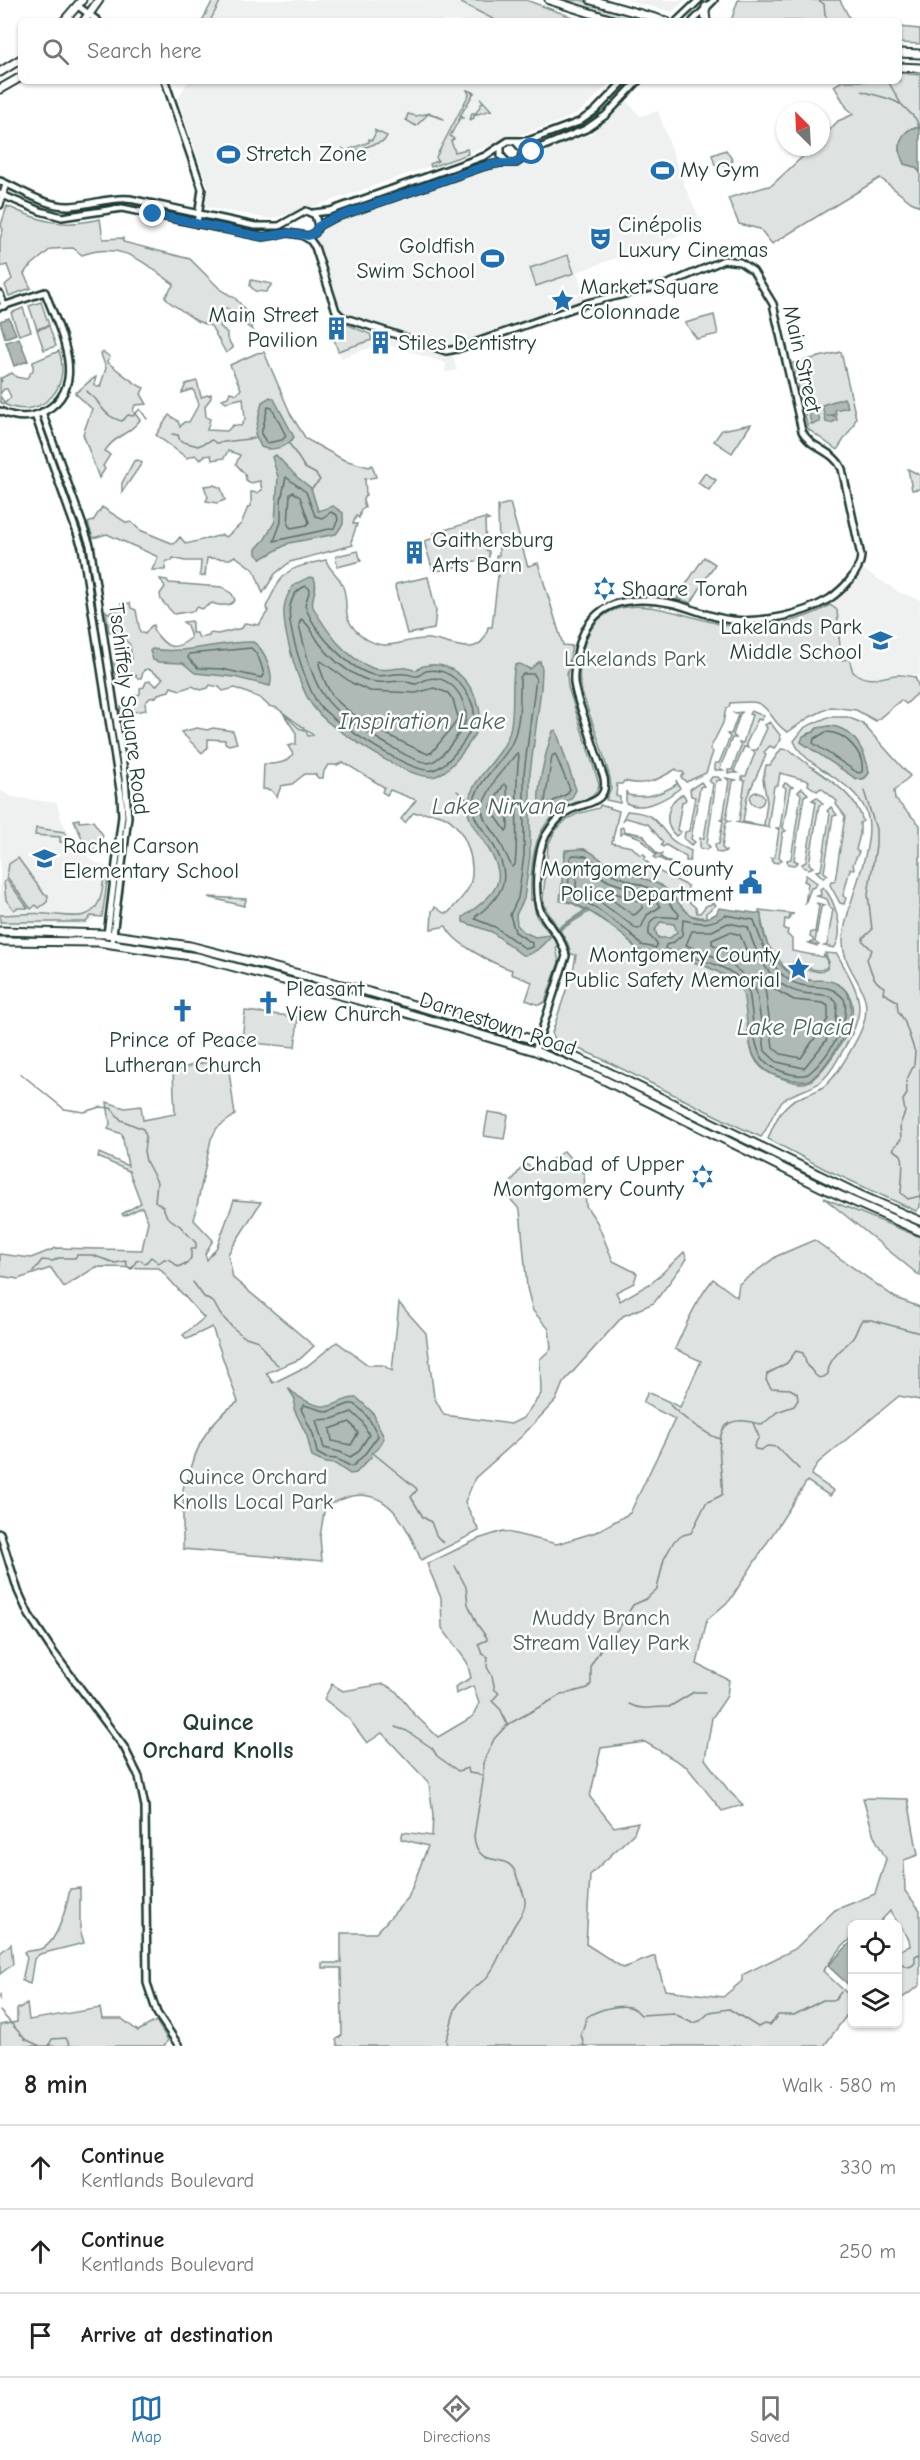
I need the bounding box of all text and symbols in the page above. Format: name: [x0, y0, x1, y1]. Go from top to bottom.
search box: [18, 18, 902, 84]
icon: search: [39, 35, 72, 68]
text: Search here: [87, 38, 202, 64]
north arrow: [776, 102, 830, 156]
route start: [518, 138, 544, 164]
sports icon: Stretch Zone: [215, 141, 241, 167]
place label: Stretch Zone: [246, 141, 367, 167]
sports icon: My Gym: [649, 157, 675, 183]
place label: My Gym: [680, 157, 759, 183]
route end: [139, 200, 165, 226]
place label: Cinépolis Luxury Cinemas: [618, 212, 768, 263]
theatre icon: Cinépolis Luxury Cinemas: [587, 225, 613, 251]
place label: Goldfish Swim School: [357, 233, 475, 284]
sports icon: Goldfish Swim School: [480, 246, 506, 272]
place label: Market Square Colonnade: [580, 274, 719, 325]
place icon: Market Square Colonnade: [549, 287, 575, 313]
place label: Main Street Pavilion: [209, 302, 319, 353]
street label: Main Street: [777, 303, 827, 416]
building icon: Main Street Pavilion: [323, 315, 349, 341]
building icon: Stiles Dentistry: [367, 330, 393, 356]
place label: Stiles Dentistry: [398, 330, 536, 356]
place label: Gaithersburg Arts Barn: [432, 527, 554, 578]
building icon: Gaithersburg Arts Barn: [401, 540, 427, 566]
synagogue icon: Shaare Torah: [591, 576, 617, 602]
place label: Shaare Torah: [622, 576, 748, 602]
street label: Tschiffely Square Road: [103, 602, 155, 816]
place label: Lakelands Park Middle School: [720, 614, 862, 665]
school or university icon: Lakelands Park Middle School: [867, 627, 893, 653]
park label: Lakelands Park: [564, 646, 706, 672]
water label: Inspiration Lake: [338, 707, 505, 735]
water label: Lake Nirvana: [432, 792, 566, 820]
place label: Rachel Carson Elementary School: [63, 833, 239, 884]
school or university icon: Rachel Carson Elementary School: [32, 846, 58, 872]
place label: Montgomery County Police Department: [542, 856, 734, 907]
public building icon: Montgomery County Police Department: [738, 869, 764, 895]
place label: Montgomery County Public Safety Memorial: [564, 942, 780, 993]
place icon: Montgomery County Public Safety Memorial: [785, 955, 811, 981]
place label: Pleasant View Church: [286, 976, 401, 1027]
street label: Darnestown Road: [416, 986, 580, 1062]
church icon: Pleasant View Church: [255, 989, 281, 1015]
church icon: Prince of Peace Lutheran Church: [170, 998, 196, 1024]
water label: Lake Placid: [737, 1013, 855, 1041]
place label: Prince of Peace Lutheran Church: [104, 1027, 262, 1078]
place label: Chabad of Upper Montgomery County: [493, 1151, 684, 1202]
synagogue icon: Chabad of Upper Montgomery County: [689, 1164, 715, 1190]
park label: Quince Orchard Knolls Local Park: [173, 1464, 334, 1515]
park label: Muddy Branch Stream Valley Park: [513, 1605, 690, 1656]
district label: Quince Orchard Knolls: [143, 1708, 293, 1764]
map controls: [848, 1920, 902, 2028]
button: locate: [848, 1920, 902, 1974]
button: layers: [848, 1974, 902, 2028]
text: 8 min: [24, 2070, 88, 2100]
text: Walk · 580 m: [782, 2074, 896, 2097]
text: Continue: [81, 2143, 164, 2169]
icon: ahead: [24, 2151, 57, 2184]
text: 330 m: [840, 2156, 896, 2179]
text: Kentlands Boulevard: [81, 2169, 254, 2192]
text: Continue: [81, 2227, 164, 2253]
icon: ahead: [24, 2235, 57, 2268]
text: 250 m: [839, 2240, 896, 2263]
text: Kentlands Boulevard: [81, 2253, 254, 2276]
icon: arrive: [24, 2319, 57, 2352]
text: Arrive at destination: [81, 2322, 273, 2348]
tab: Map: [130, 2392, 163, 2446]
tab: Directions: [423, 2392, 490, 2446]
tab: Saved: [750, 2392, 790, 2446]

